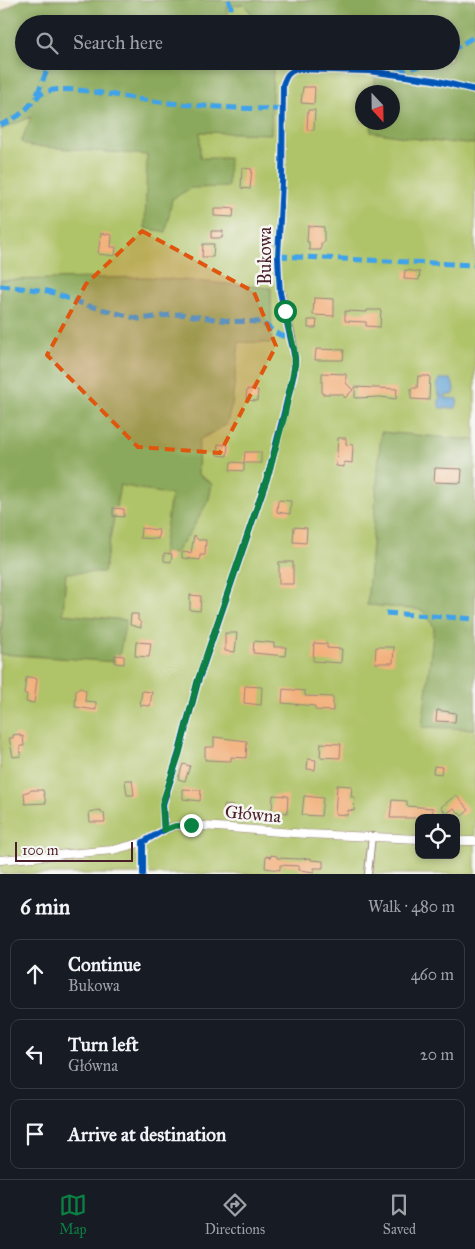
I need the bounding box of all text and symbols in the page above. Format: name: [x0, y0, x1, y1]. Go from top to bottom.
search box: [15, 15, 460, 70]
icon: search: [33, 29, 61, 57]
text: Search here: [73, 31, 163, 54]
north arrow: [355, 85, 400, 130]
street label: Bukowa: [254, 227, 276, 285]
route start: [274, 300, 297, 323]
street label: Główna: [224, 801, 282, 827]
route end: [180, 814, 203, 837]
map controls: [415, 814, 460, 859]
button: locate: [415, 814, 460, 859]
scale bar: [15, 839, 132, 862]
text: 100 m: [22, 842, 59, 859]
text: 6 min: [20, 894, 70, 920]
text: Walk · 480 m: [368, 897, 455, 916]
text: Continue: [68, 953, 141, 976]
icon: ahead: [21, 960, 49, 988]
text: 460 m: [411, 965, 454, 984]
text: Bukowa: [68, 976, 120, 995]
text: Turn left: [68, 1033, 138, 1056]
icon: left: [21, 1040, 49, 1068]
text: 20 m: [420, 1045, 454, 1064]
text: Główna: [68, 1056, 118, 1075]
icon: arrive: [21, 1120, 49, 1148]
text: Arrive at destination: [68, 1123, 226, 1146]
tab: Map: [59, 1191, 87, 1238]
tab: Directions: [205, 1191, 265, 1238]
tab: Saved: [383, 1191, 416, 1238]

